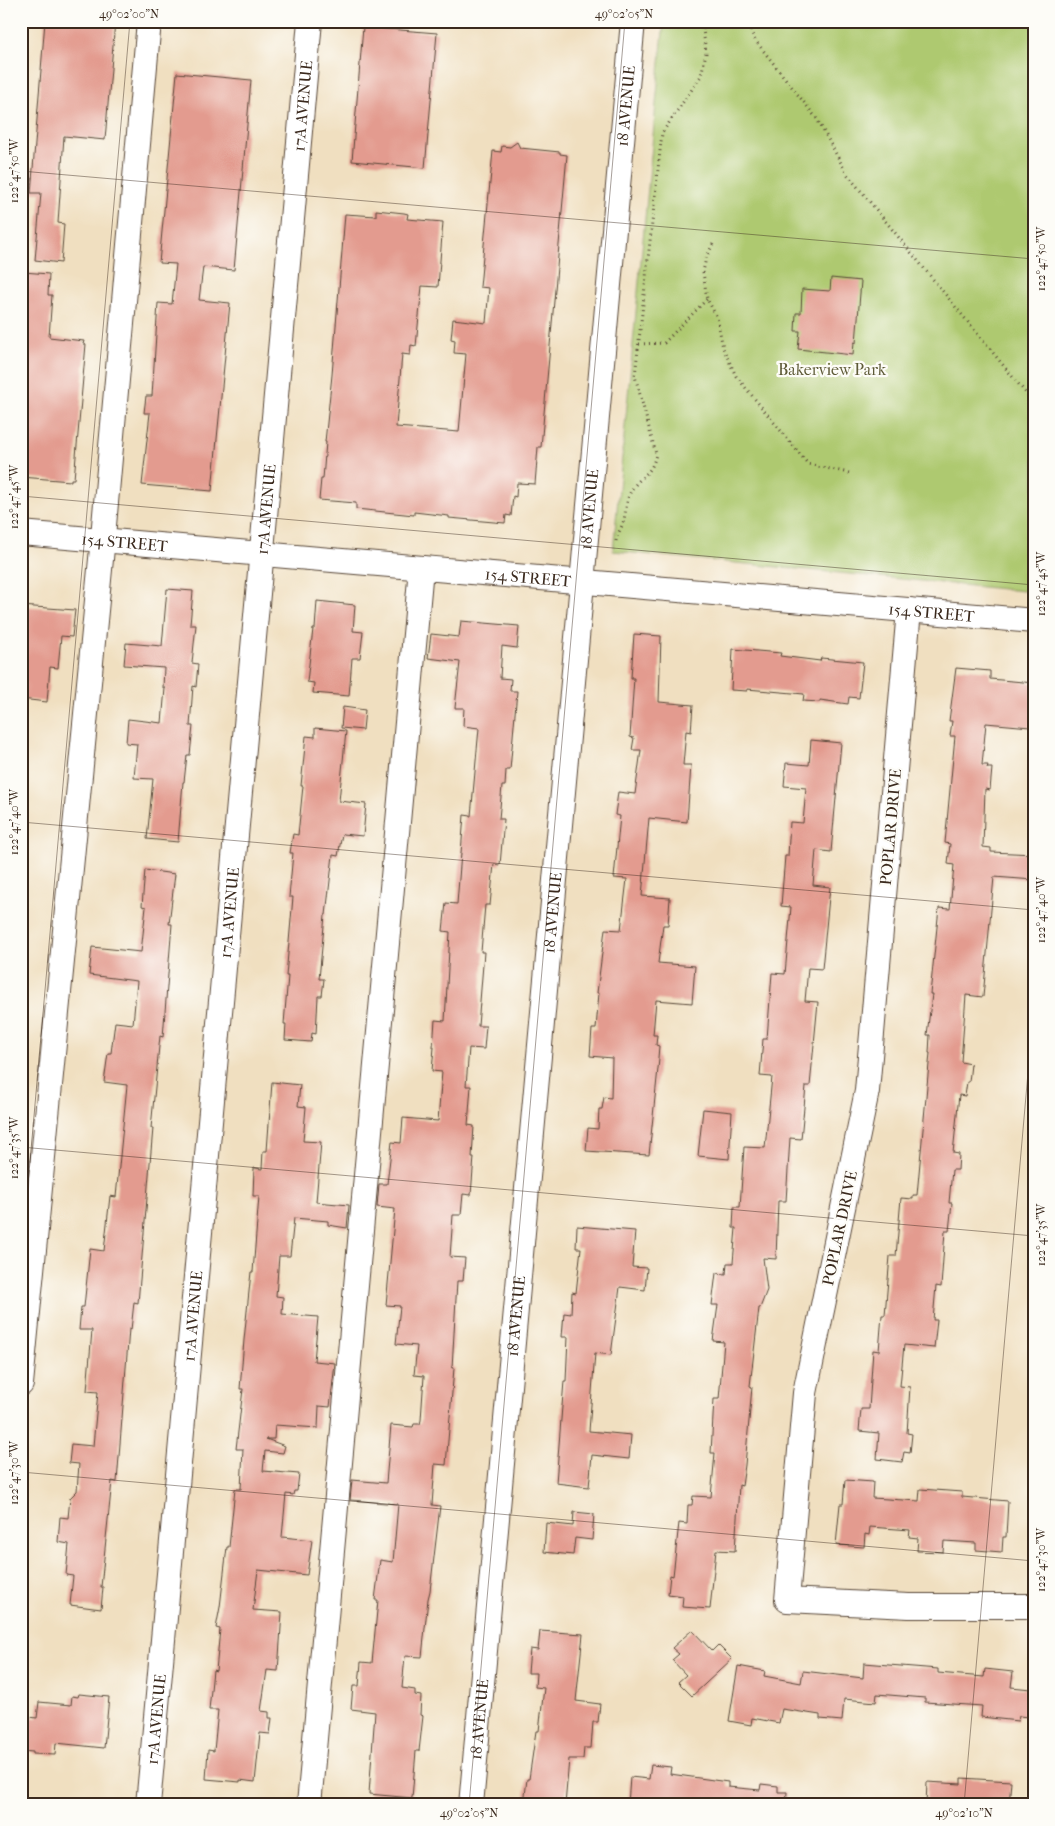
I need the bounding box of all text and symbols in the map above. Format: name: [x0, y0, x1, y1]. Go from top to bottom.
text: 49°02'00"N: [99, 7, 159, 21]
text: 49°02'05"N: [595, 7, 653, 21]
street label: 17A AVENUE: [289, 60, 316, 152]
street label: 18 AVENUE: [613, 65, 639, 147]
text: 122°47'50"W: [7, 138, 21, 203]
text: 122°47'50"W: [1034, 226, 1048, 291]
park label: Bakerview Park: [778, 360, 887, 379]
street label: 17A AVENUE: [253, 463, 280, 556]
text: 122°47'45"W: [7, 464, 21, 529]
street label: 18 AVENUE: [576, 468, 602, 551]
street label: 154 STREET: [81, 529, 169, 556]
text: 122°47'45"W: [1034, 551, 1048, 616]
street label: 154 STREET: [484, 564, 572, 591]
street label: 154 STREET: [888, 599, 976, 626]
street label: POPLAR DRIVE: [876, 768, 905, 886]
text: 122°47'40"W: [7, 788, 21, 855]
street label: 17A AVENUE: [216, 866, 243, 959]
street label: 18 AVENUE: [539, 871, 566, 954]
text: 122°47'40"W: [1034, 876, 1048, 943]
text: 122°47'35"W: [7, 1115, 21, 1179]
street label: POPLAR DRIVE: [818, 1169, 861, 1287]
text: 122°47'35"W: [1034, 1202, 1048, 1266]
street label: 17A AVENUE: [179, 1270, 207, 1362]
street label: 18 AVENUE: [503, 1275, 529, 1357]
text: 122°47'30"W: [7, 1440, 21, 1505]
text: 122°47'30"W: [1034, 1527, 1048, 1592]
street label: 17A AVENUE: [143, 1673, 170, 1766]
street label: 18 AVENUE: [466, 1678, 492, 1761]
text: 49°02'05"N: [440, 1806, 498, 1820]
text: 49°02'10"N: [935, 1806, 993, 1820]

